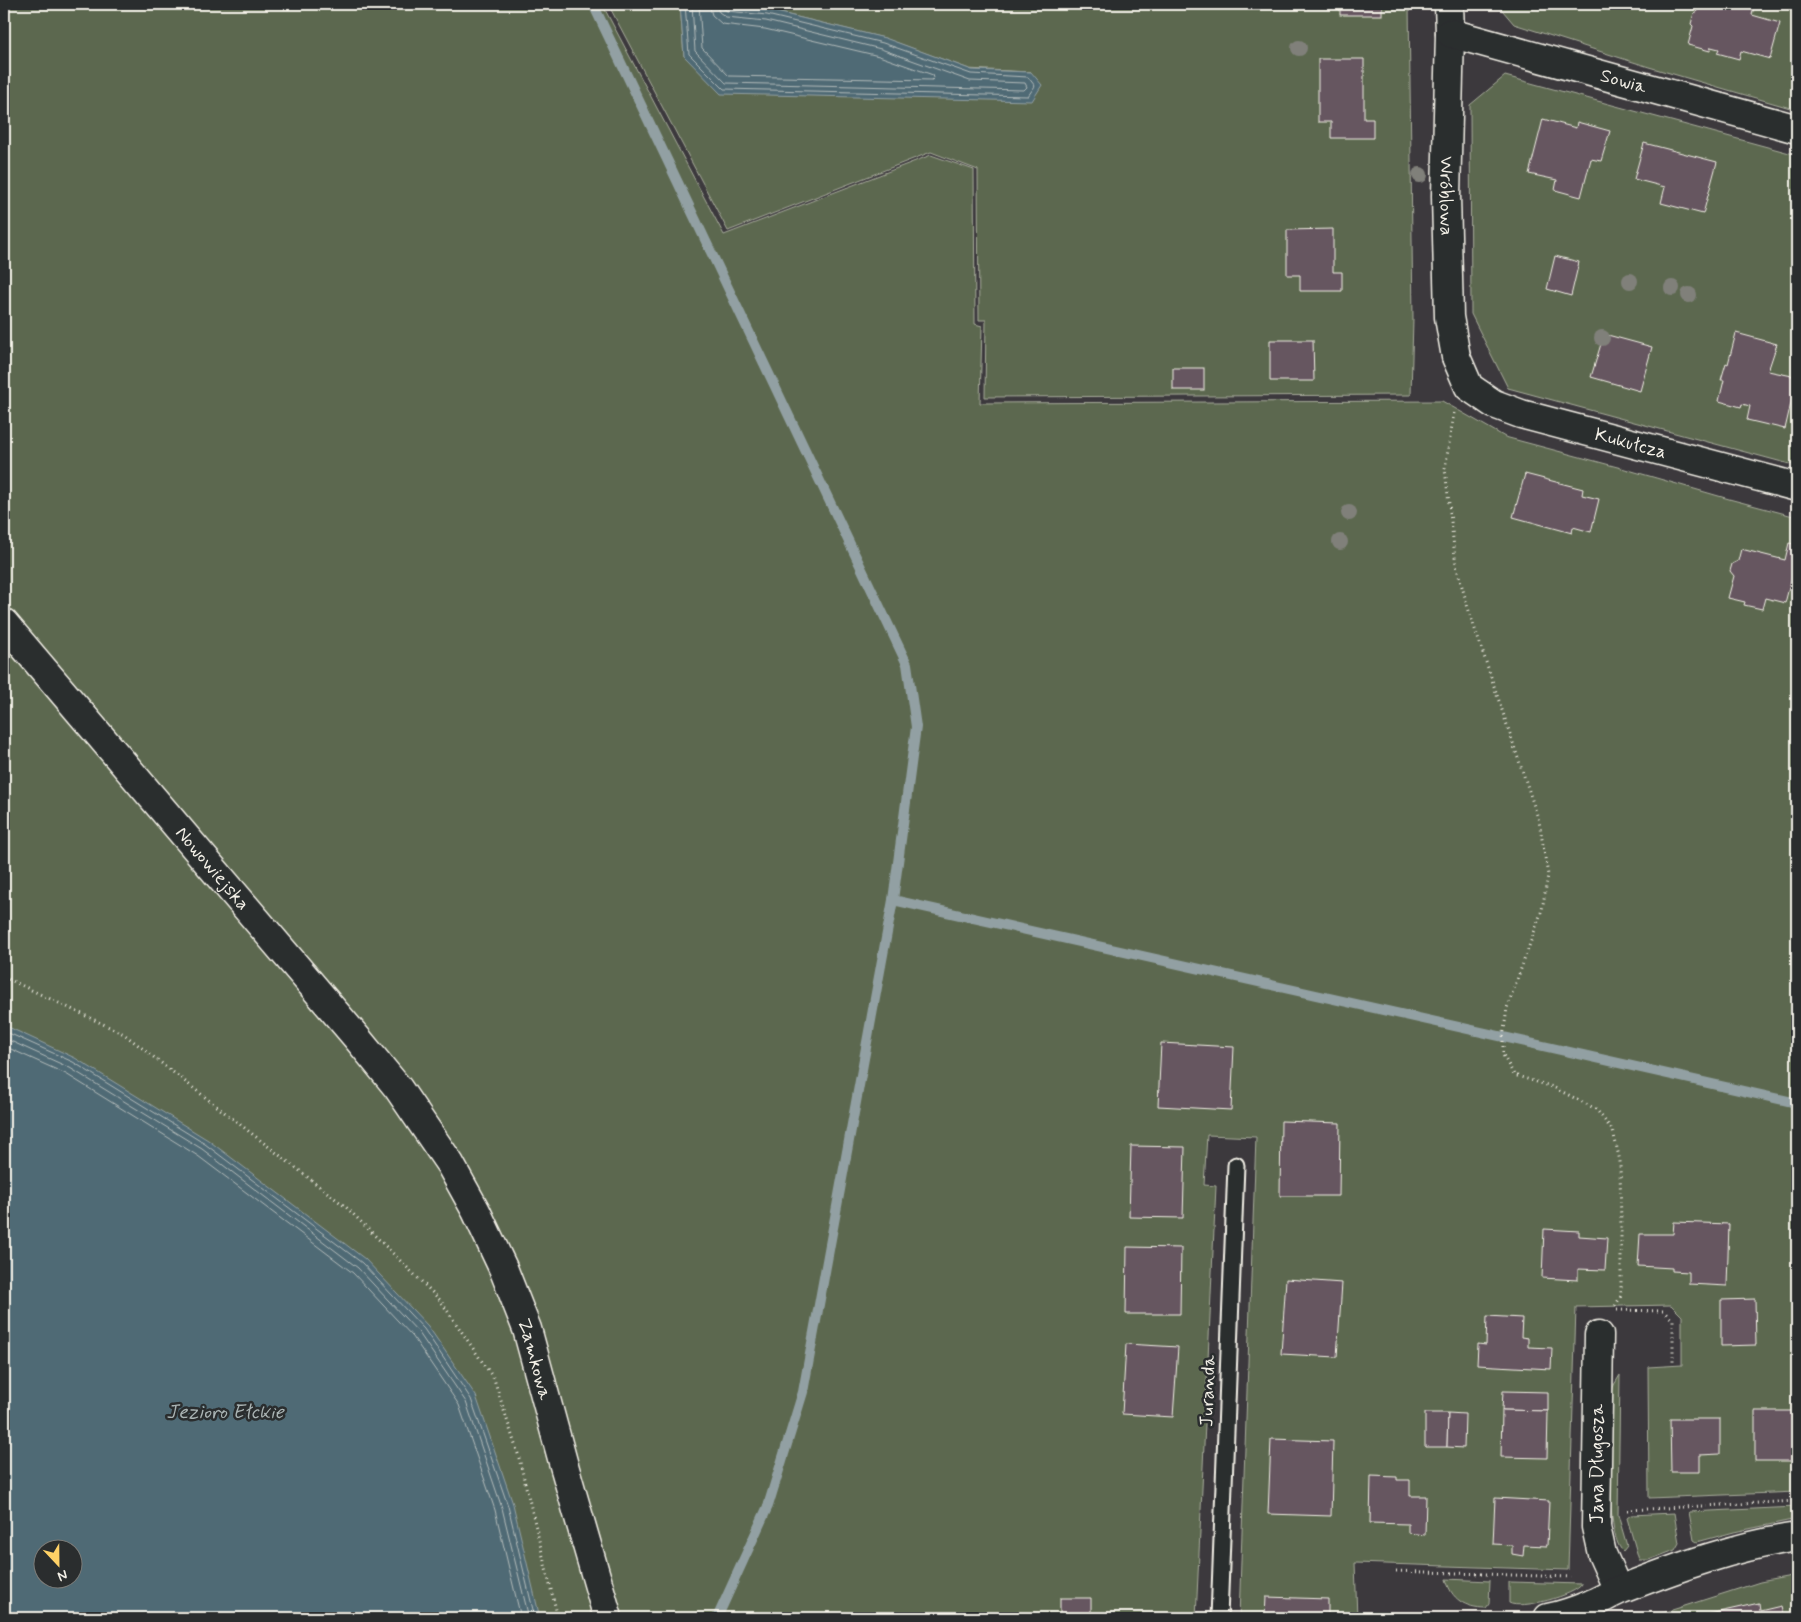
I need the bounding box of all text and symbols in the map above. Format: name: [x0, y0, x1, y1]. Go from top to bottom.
street label: Sowia: [1598, 63, 1650, 99]
street label: Wróblowa: [1433, 156, 1459, 236]
street label: Kukułcza: [1592, 422, 1670, 465]
street label: Nowowiejska: [170, 821, 255, 916]
street label: Zamkowa: [511, 1315, 558, 1403]
street label: Juranda: [1194, 1354, 1222, 1427]
water label: Jezioro Ełckie: [166, 1399, 285, 1426]
street label: Jana Długosza: [1585, 1404, 1611, 1524]
north arrow: [32, 1540, 82, 1590]
text: N: [55, 1565, 70, 1585]

